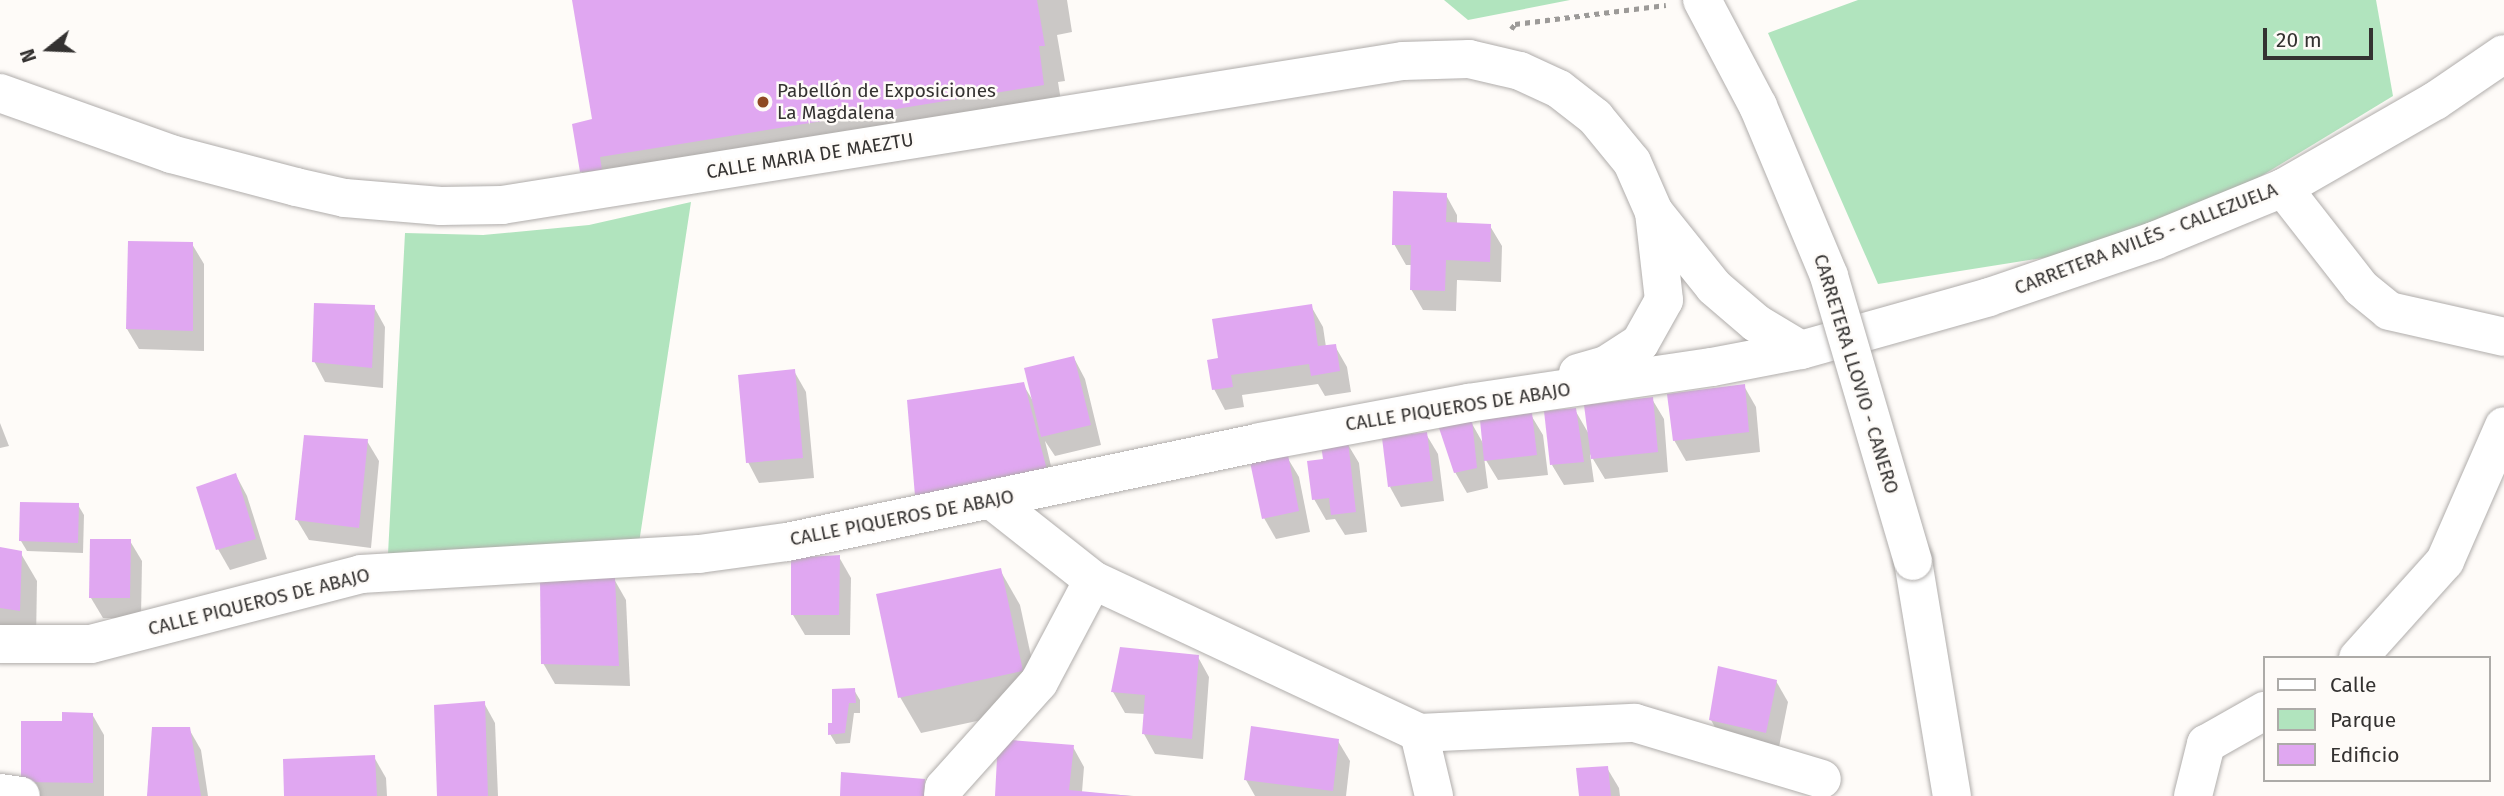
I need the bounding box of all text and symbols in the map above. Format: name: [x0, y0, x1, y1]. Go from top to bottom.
north arrow: [14, 14, 84, 84]
scale bar: [2266, 14, 2376, 58]
text: 20 m: [2276, 27, 2322, 53]
text: N: [16, 46, 41, 65]
place label: Pabellón de Exposiciones La Magdalena: [777, 80, 996, 124]
marker: Pabellón de Exposiciones La Magdalena: [755, 94, 771, 110]
street label: CALLE MARIA DE MAEZTU: [705, 128, 915, 184]
street label: CARRETERA AVILÉS - CALLEZUELA: [2011, 178, 2281, 300]
street label: CARRETERA LLOVIO - CANERO: [1809, 251, 1903, 497]
street label: CALLE PIQUEROS DE ABAJO: [1344, 378, 1572, 436]
street label: CALLE PIQUEROS DE ABAJO: [788, 485, 1016, 551]
street label: CALLE PIQUEROS DE ABAJO: [146, 563, 372, 641]
legend: [2262, 656, 2490, 782]
text: Calle: [2330, 672, 2376, 698]
text: Parque: [2330, 707, 2396, 733]
text: Edificio: [2330, 742, 2400, 768]

